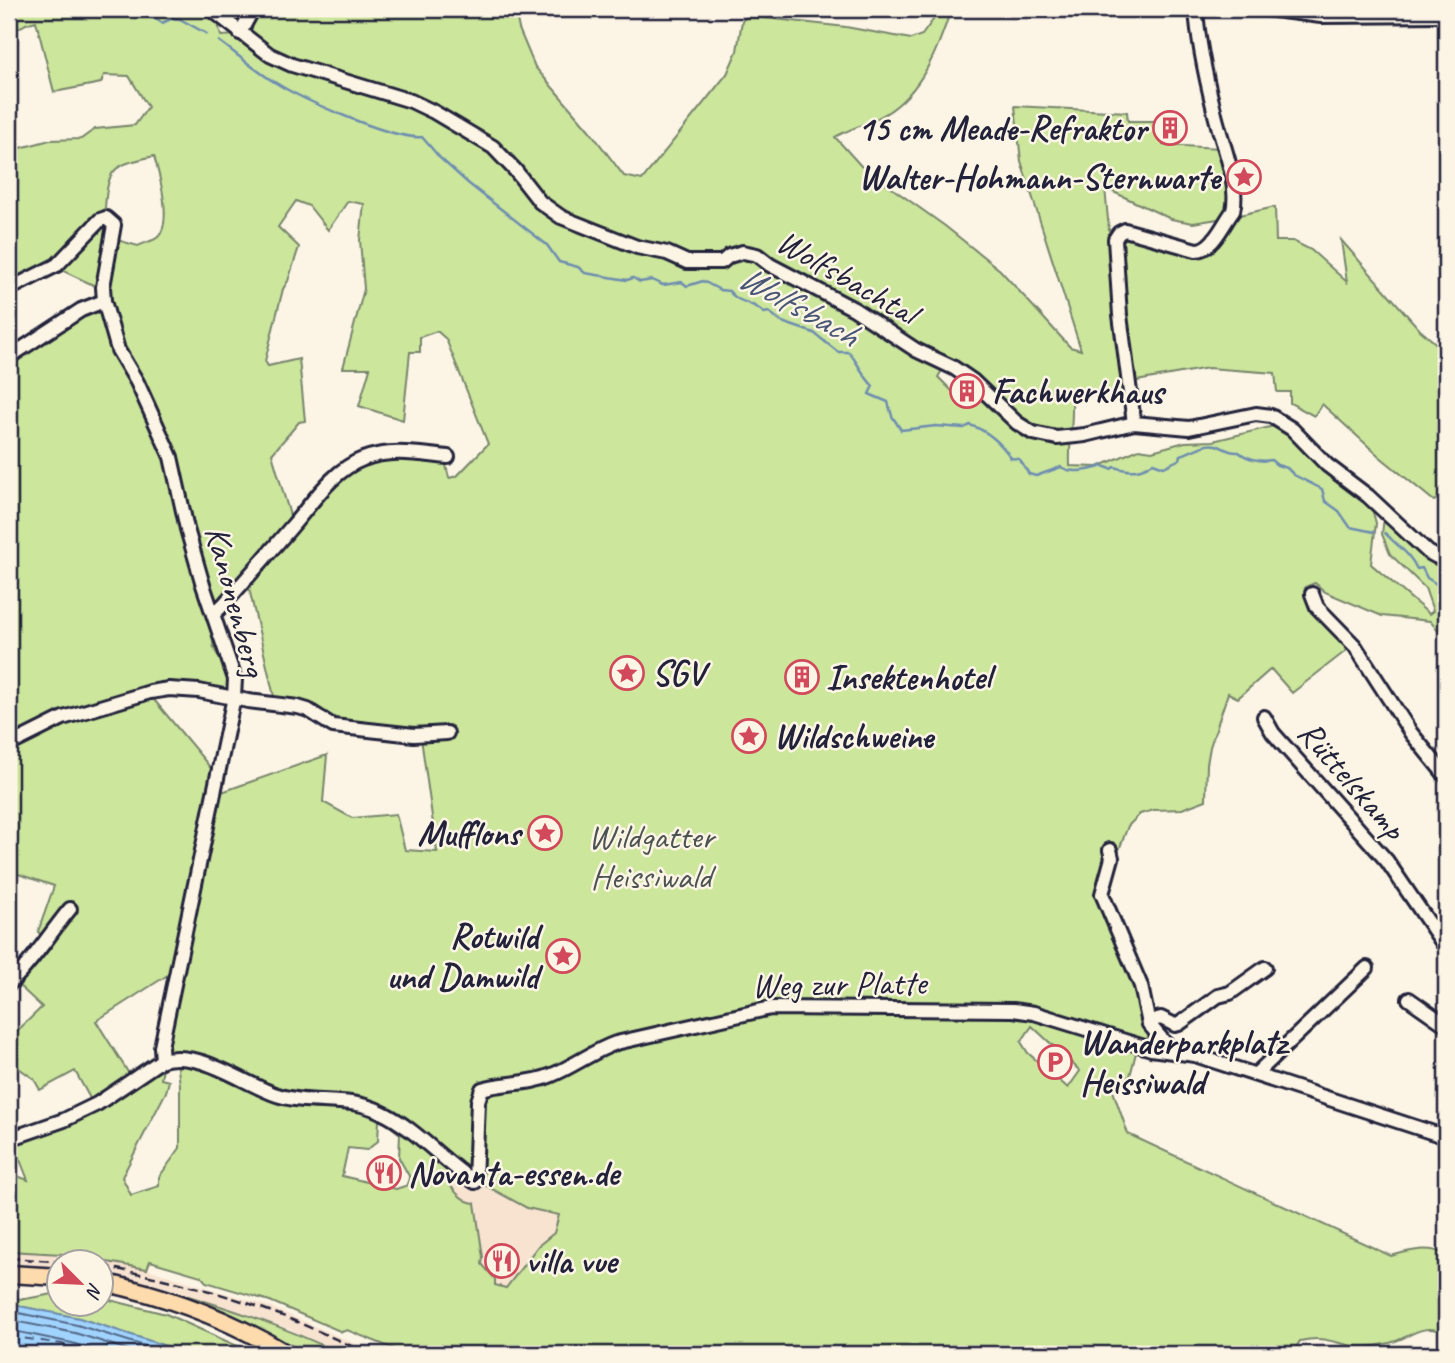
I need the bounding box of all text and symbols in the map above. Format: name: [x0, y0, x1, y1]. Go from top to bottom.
place label: 15 cm Meade-Refraktor: [857, 106, 1149, 151]
building icon: 15 cm Meade-Refraktor: [1151, 109, 1189, 147]
place label: Walter-Hohmann-Sternwarte: [859, 155, 1222, 200]
place icon: Walter-Hohmann-Sternwarte: [1225, 158, 1263, 196]
street label: Wolfsbachtal: [769, 220, 925, 334]
water label: Wolfsbach: [731, 254, 867, 356]
place label: Fachwerkhaus: [992, 369, 1167, 414]
building icon: Fachwerkhaus: [948, 372, 986, 410]
street label: Kanonenberg: [194, 521, 278, 684]
place label: SGV: [652, 651, 711, 696]
place icon: SGV: [608, 654, 646, 692]
place label: Insektenhotel: [826, 655, 998, 700]
building icon: Insektenhotel: [783, 658, 821, 696]
street label: Rüttelskamp: [1288, 711, 1417, 850]
place label: Wildschweine: [774, 714, 935, 759]
place icon: Wildschweine: [730, 717, 768, 755]
place label: Mufflons: [417, 811, 524, 856]
place icon: Mufflons: [526, 814, 564, 852]
park label: Wildgatter Heissiwald: [588, 814, 717, 899]
place label: Rotwild und Damwild: [386, 914, 544, 999]
place icon: Rotwild und Damwild: [544, 937, 582, 975]
street label: Weg zur Platte: [751, 960, 929, 1008]
place label: Wanderparkplatz Heissiwald: [1080, 1020, 1290, 1105]
parking icon: Wanderparkplatz Heissiwald: [1036, 1043, 1074, 1081]
place label: Novanta-essen.de: [408, 1151, 622, 1196]
restaurant icon: Novanta-essen.de: [365, 1154, 403, 1192]
place label: villa vue: [526, 1239, 620, 1284]
restaurant icon: villa vue: [483, 1242, 521, 1280]
north arrow: [46, 1248, 116, 1318]
text: N: [80, 1279, 108, 1303]

